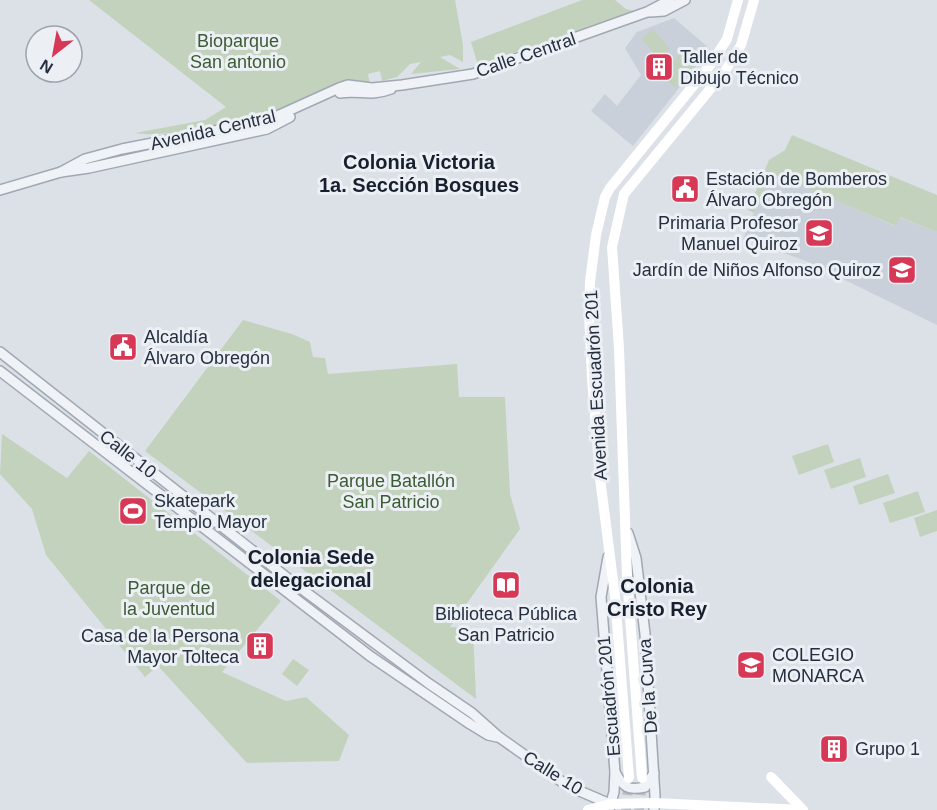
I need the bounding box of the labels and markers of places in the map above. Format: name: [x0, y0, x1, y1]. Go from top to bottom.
place label: Taller de Dibujo Técnico: [680, 47, 799, 88]
building icon: Taller de Dibujo Técnico: [643, 51, 675, 83]
place label: Estación de Bomberos Álvaro Obregón: [706, 169, 887, 210]
public building icon: Estación de Bomberos Álvaro Obregón: [669, 173, 701, 205]
place label: Primaria Profesor Manuel Quiroz: [658, 213, 798, 254]
school or university icon: Primaria Profesor Manuel Quiroz: [803, 217, 835, 249]
school or university icon: Jardín de Niños Alfonso Quiroz: [886, 254, 918, 286]
place label: Jardín de Niños Alfonso Quiroz: [633, 260, 881, 280]
place label: Alcaldía Álvaro Obregón: [144, 327, 270, 368]
public building icon: Alcaldía Álvaro Obregón: [107, 331, 139, 363]
place label: Skatepark Templo Mayor: [154, 491, 267, 532]
sports icon: Skatepark Templo Mayor: [117, 495, 149, 527]
library icon: Biblioteca Pública San Patricio: [490, 569, 522, 601]
place label: Biblioteca Pública San Patricio: [435, 604, 578, 645]
place label: Casa de la Persona Mayor Tolteca: [81, 626, 240, 667]
building icon: Casa de la Persona Mayor Tolteca: [244, 630, 276, 662]
place label: COLEGIO MONARCA: [772, 645, 864, 686]
school or university icon: COLEGIO MONARCA: [735, 649, 767, 681]
building icon: Grupo 1: [818, 733, 850, 765]
place label: Grupo 1: [855, 739, 920, 759]

